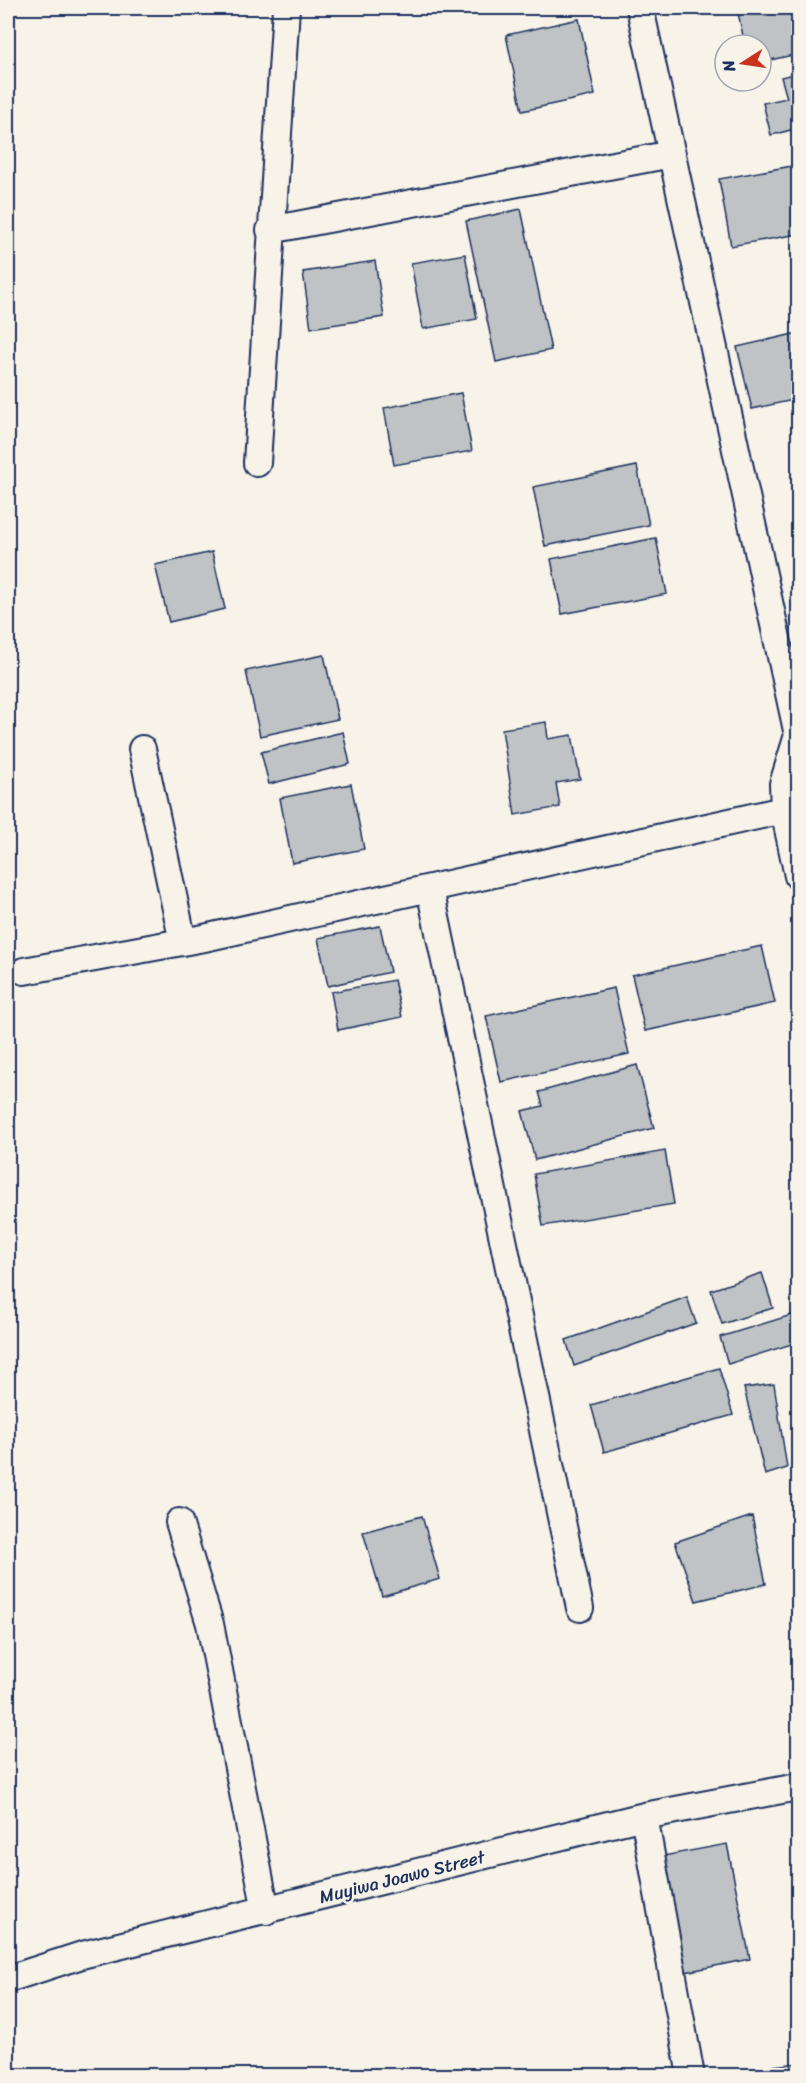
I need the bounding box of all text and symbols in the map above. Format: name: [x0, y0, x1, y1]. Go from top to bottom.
north arrow: [713, 33, 773, 93]
text: N: [713, 57, 744, 75]
street label: Muyiwa Joawo Street: [316, 1841, 489, 1913]

